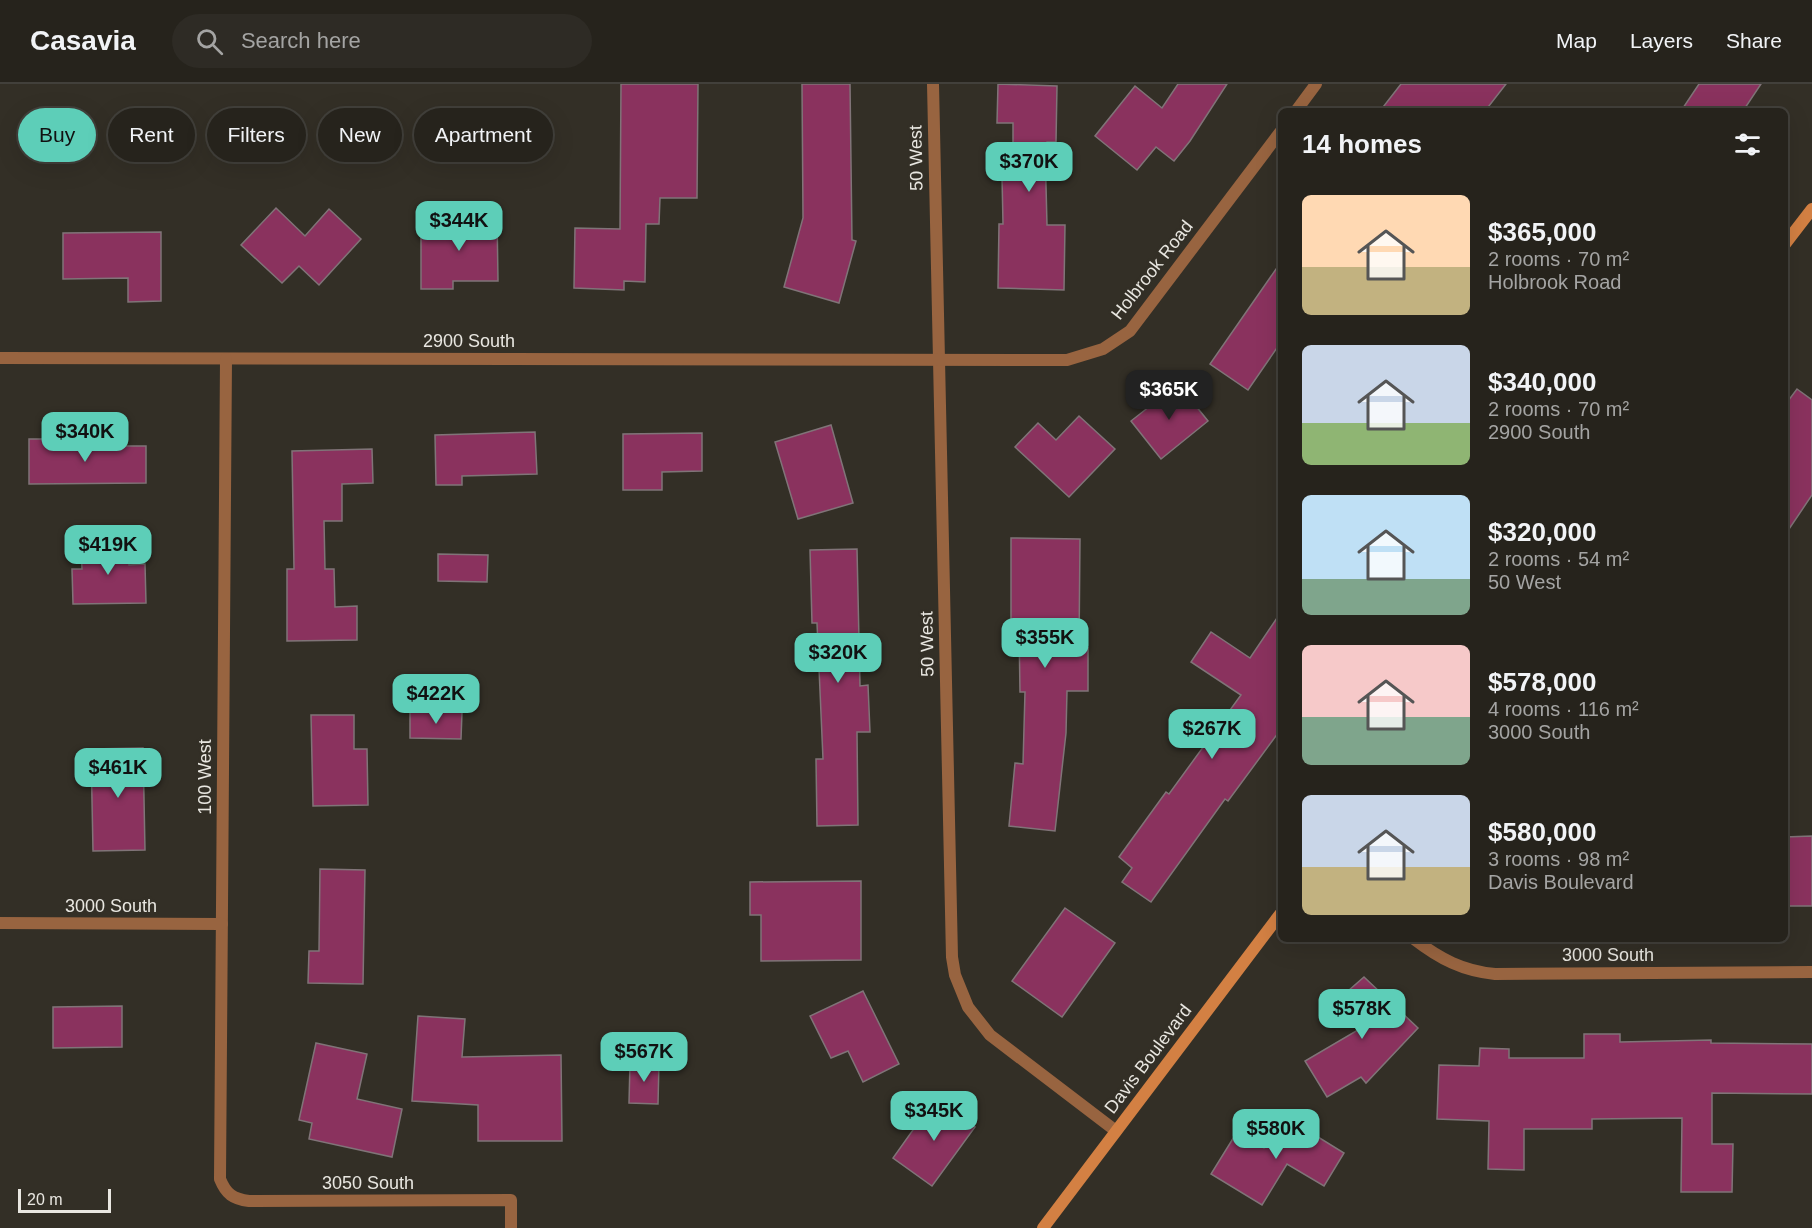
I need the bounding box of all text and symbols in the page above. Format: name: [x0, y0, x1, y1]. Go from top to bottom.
search box: [172, 14, 592, 68]
text: Casavia: [30, 25, 136, 56]
icon: search: [193, 25, 226, 58]
text: Search here: [241, 28, 361, 53]
text: Map: [1556, 29, 1597, 52]
text: Layers: [1630, 29, 1693, 52]
text: Share: [1726, 29, 1782, 52]
chip: Buy: [18, 108, 96, 162]
chip: Rent: [108, 108, 195, 162]
chip: Filters: [207, 108, 306, 162]
chip: New: [318, 108, 402, 162]
chip: Apartment: [414, 108, 553, 162]
street label: 50 West: [905, 125, 927, 191]
icon: filters: [1731, 128, 1764, 161]
text: 14 homes: [1302, 129, 1422, 159]
pin: $370K: [987, 142, 1071, 193]
text: $370K: [1000, 150, 1058, 172]
pin: $344K: [417, 201, 501, 252]
text: $344K: [430, 209, 488, 231]
street label: Holbrook Road: [1107, 217, 1197, 323]
text: $365,000: [1488, 217, 1596, 247]
icon: home: [1350, 219, 1422, 291]
text: 2 rooms · 70 m²: [1488, 248, 1629, 270]
text: Holbrook Road: [1488, 271, 1621, 293]
street label: 2900 South: [423, 331, 515, 351]
text: $340,000: [1488, 367, 1596, 397]
icon: home: [1350, 369, 1422, 441]
pin: $365K: [1127, 370, 1211, 421]
text: $365K: [1140, 378, 1198, 400]
text: 2 rooms · 70 m²: [1488, 398, 1629, 420]
pin: $340K: [43, 412, 127, 463]
text: $340K: [56, 420, 114, 442]
text: 2900 South: [1488, 421, 1590, 443]
text: $320,000: [1488, 517, 1596, 547]
icon: home: [1350, 519, 1422, 591]
pin: $419K: [66, 525, 150, 576]
text: $419K: [79, 533, 137, 555]
text: 2 rooms · 54 m²: [1488, 548, 1629, 570]
text: 50 West: [1488, 571, 1561, 593]
street label: 50 West: [916, 611, 938, 677]
pin: $355K: [1003, 618, 1087, 669]
text: $355K: [1016, 626, 1074, 648]
pin: $320K: [796, 633, 880, 684]
text: $320K: [809, 641, 867, 663]
text: $578,000: [1488, 667, 1596, 697]
icon: home: [1350, 669, 1422, 741]
pin: $422K: [394, 674, 478, 725]
text: $422K: [407, 682, 465, 704]
text: 4 rooms · 116 m²: [1488, 698, 1639, 720]
pin: $267K: [1170, 709, 1254, 760]
text: $267K: [1183, 717, 1241, 739]
text: 3000 South: [1488, 721, 1590, 743]
street label: 100 West: [195, 739, 215, 815]
pin: $461K: [76, 748, 160, 799]
text: $461K: [89, 756, 147, 778]
text: $580,000: [1488, 817, 1596, 847]
icon: home: [1350, 819, 1422, 891]
text: 3 rooms · 98 m²: [1488, 848, 1629, 870]
text: Davis Boulevard: [1488, 871, 1634, 893]
street label: 3000 South: [65, 896, 157, 916]
street label: 3000 South: [1562, 945, 1654, 965]
pin: $578K: [1320, 989, 1404, 1040]
text: $578K: [1333, 997, 1391, 1019]
street label: Davis Boulevard: [1101, 1001, 1195, 1117]
pin: $567K: [602, 1032, 686, 1083]
text: $567K: [615, 1040, 673, 1062]
pin: $345K: [892, 1091, 976, 1142]
text: $345K: [905, 1099, 963, 1121]
pin: $580K: [1234, 1109, 1318, 1160]
text: $580K: [1247, 1117, 1305, 1139]
street label: 3050 South: [322, 1173, 414, 1193]
scale bar: [18, 1186, 111, 1214]
text: 20 m: [27, 1191, 63, 1208]

